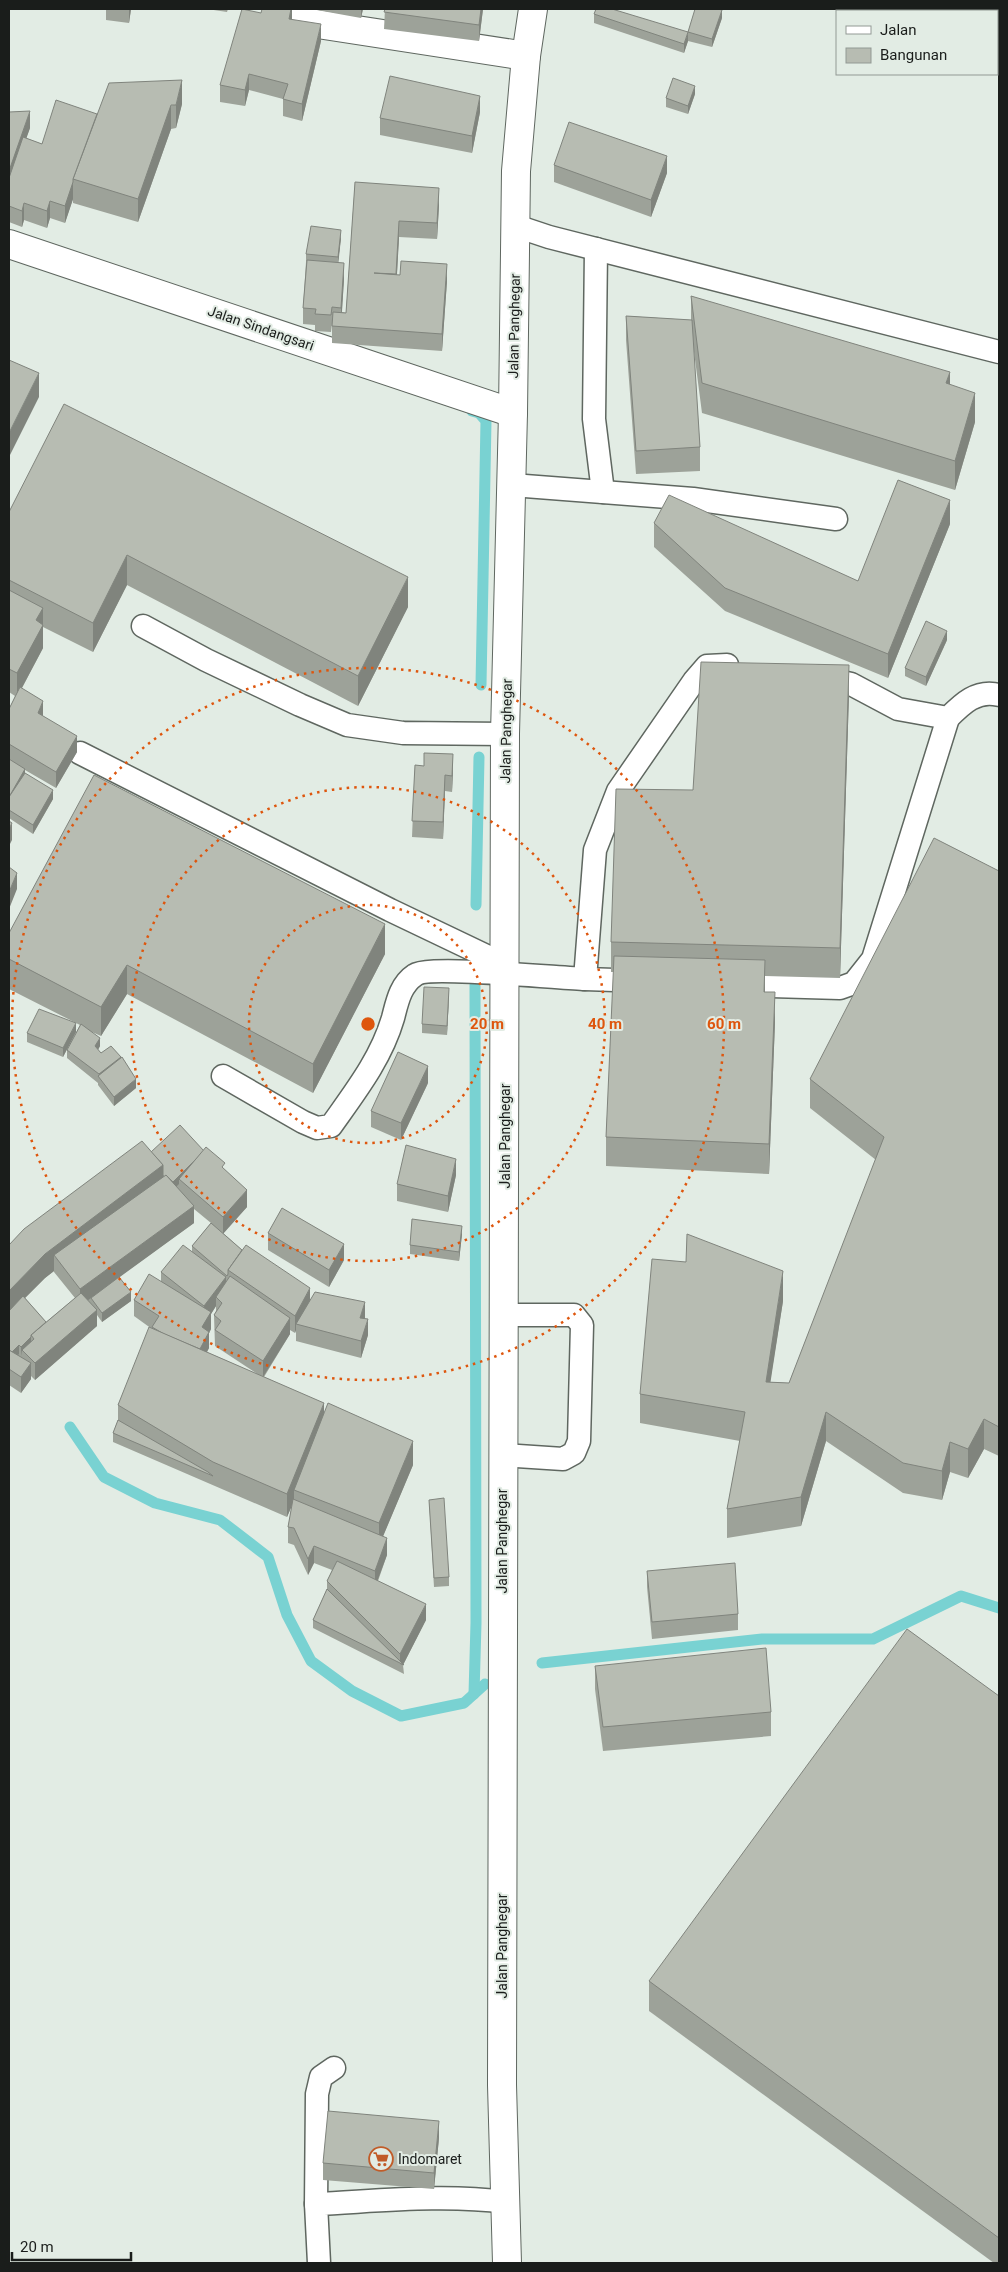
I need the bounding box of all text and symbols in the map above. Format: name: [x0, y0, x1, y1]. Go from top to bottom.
legend: [836, 10, 998, 75]
text: Jalan: [880, 21, 917, 39]
text: Bangunan: [880, 46, 947, 64]
street label: Jalan Panghegar: [505, 273, 523, 379]
street label: Jalan Sindangsari: [206, 302, 316, 354]
street label: Jalan Panghegar: [497, 678, 515, 784]
centre of rings: [359, 1015, 377, 1033]
text: 20 m: [470, 1015, 504, 1033]
text: 40 m: [588, 1015, 622, 1033]
text: 60 m: [707, 1015, 741, 1033]
street label: Jalan Panghegar: [497, 1083, 513, 1188]
street label: Jalan Panghegar: [494, 1488, 510, 1593]
street label: Jalan Panghegar: [494, 1893, 510, 1998]
supermarket icon: Indomaret: [368, 2146, 394, 2172]
place label: Indomaret: [398, 2151, 462, 2167]
scale bar: [12, 2230, 131, 2262]
text: 20 m: [20, 2238, 54, 2256]

